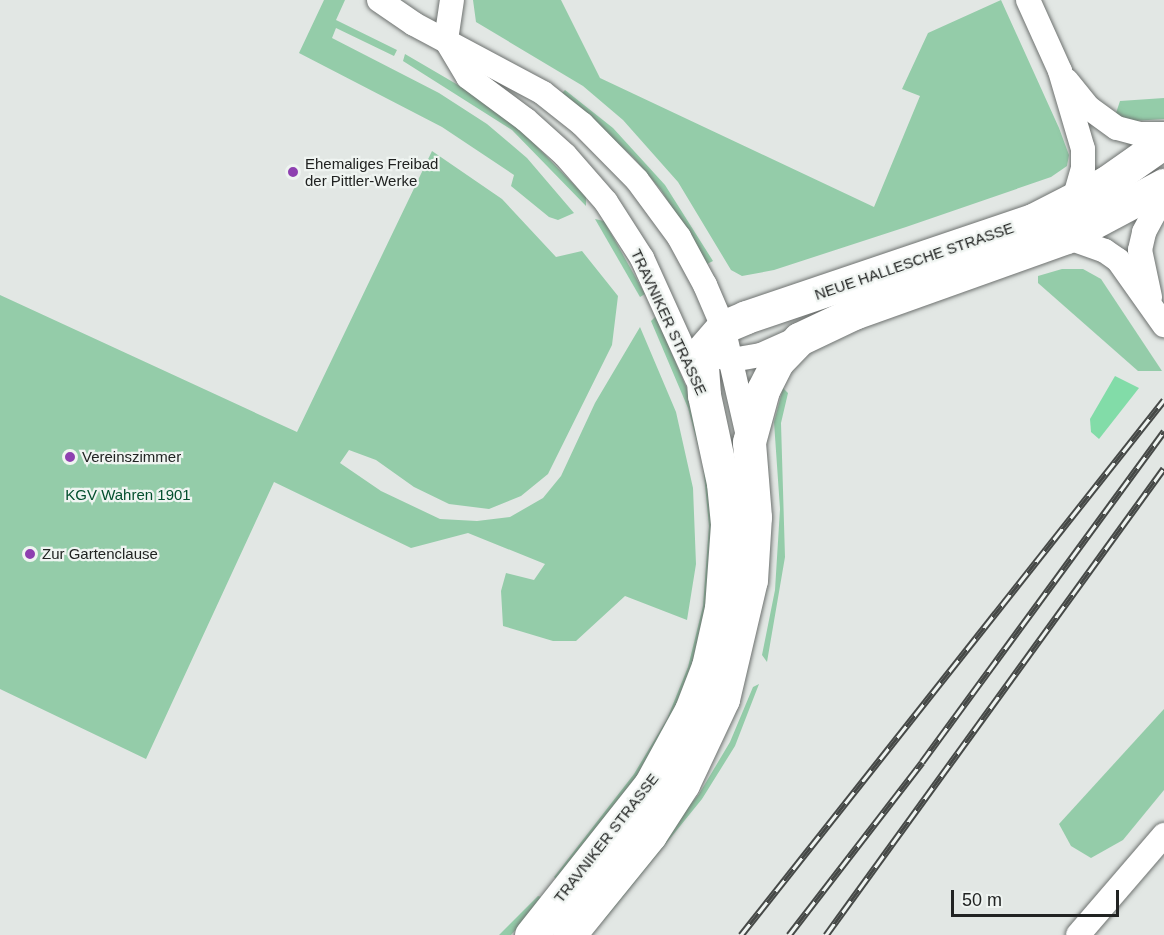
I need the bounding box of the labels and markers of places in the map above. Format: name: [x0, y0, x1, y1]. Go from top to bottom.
place label: Ehemaliges Freibad der Pittler-Werke: [305, 154, 438, 189]
marker: Ehemaliges Freibad der Pittler-Werke: [286, 165, 300, 179]
place label: Vereinszimmer: [82, 448, 181, 466]
marker: Vereinszimmer: [63, 450, 77, 464]
place label: Zur Gartenclause: [42, 545, 158, 563]
marker: Zur Gartenclause: [23, 547, 37, 561]

